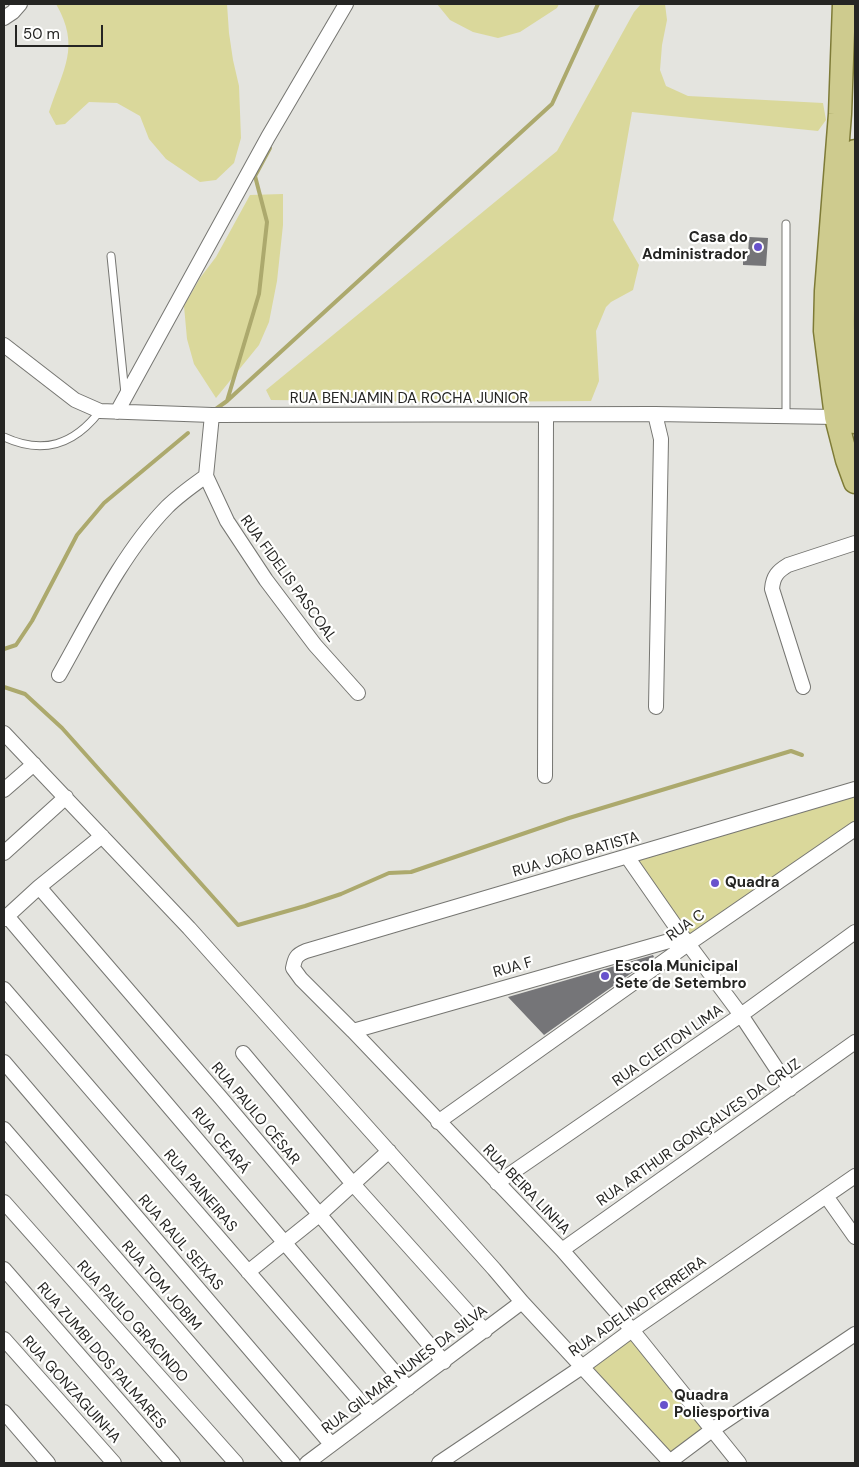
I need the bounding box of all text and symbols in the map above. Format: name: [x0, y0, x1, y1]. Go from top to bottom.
scale bar: [18, 15, 105, 47]
text: 50 m: [23, 24, 60, 44]
place label: Casa do Administrador: [642, 229, 748, 264]
marker: Casa do Administrador: [752, 241, 764, 253]
street label: RUA BENJAMIN DA ROCHA JUNIOR: [290, 390, 528, 408]
street label: RUA FIDELIS PASCOAL: [236, 512, 340, 646]
street label: RUA JOĀO BATISTA: [511, 828, 641, 882]
place label: Quadra: [725, 874, 780, 892]
marker: Quadra: [709, 877, 721, 889]
street label: RUA C: [663, 906, 709, 946]
street label: RUA F: [491, 954, 535, 982]
place label: Escola Municipal Sete de Setembro: [615, 958, 747, 993]
marker: Escola Municipal Sete de Setembro: [599, 970, 611, 982]
street label: RUA CLEITON LIMA: [609, 1001, 727, 1091]
street label: RUA ARTHUR GONÇALVES DA CRUZ: [594, 1055, 804, 1211]
street label: RUA PAULO CÉSAR: [207, 1059, 303, 1169]
street label: RUA CEARÁ: [187, 1104, 253, 1178]
street label: RUA BEIRA LINHA: [479, 1141, 573, 1239]
street label: RUA PAINEIRAS: [159, 1146, 241, 1236]
street label: RUA RAUL SEIXAS: [134, 1192, 226, 1294]
street label: RUA TOM JOBIM: [117, 1238, 205, 1334]
street label: RUA ADELINO FERREIRA: [566, 1253, 710, 1361]
street label: RUA PAULO GRACINDO: [73, 1257, 191, 1387]
street label: RUA ZUMBI DOS PALMARES: [33, 1279, 169, 1433]
street label: RUA GILMAR NUNES DA SILVA: [319, 1302, 491, 1438]
street label: RUA GONZAGUINHA: [18, 1333, 124, 1447]
place label: Quadra Poliesportiva: [674, 1387, 770, 1422]
marker: Quadra Poliesportiva: [658, 1399, 670, 1411]

